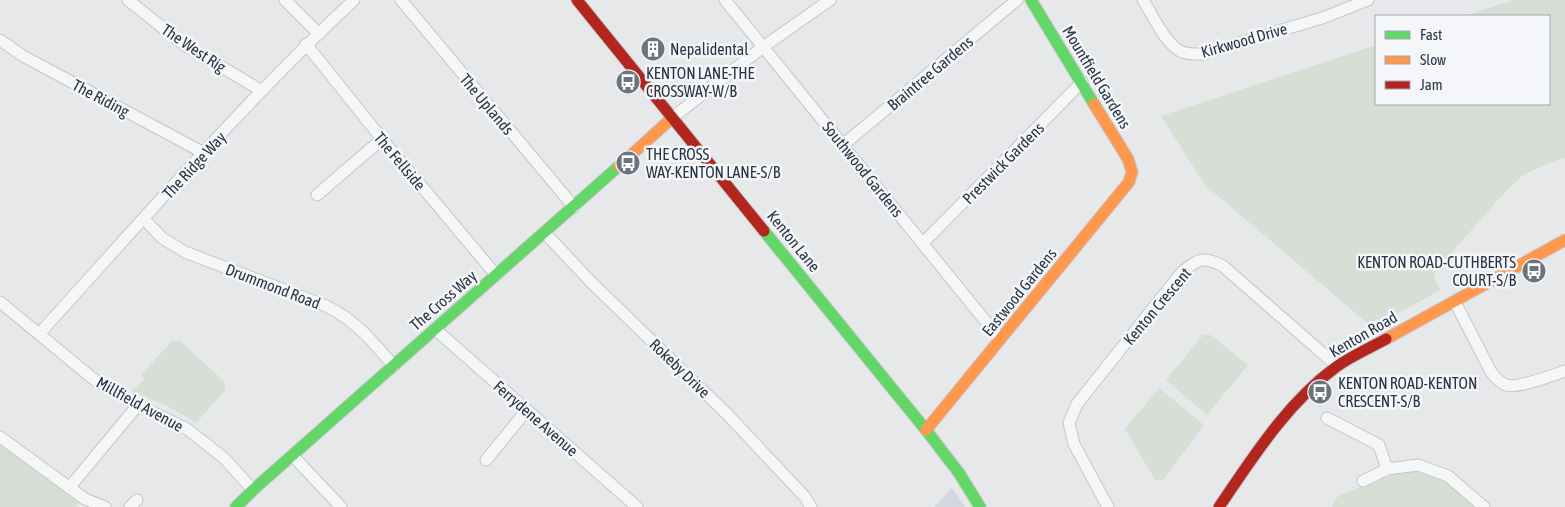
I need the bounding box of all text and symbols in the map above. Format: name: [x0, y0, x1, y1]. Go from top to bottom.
legend: [1375, 15, 1550, 105]
street label: Kirkwood Drive: [1199, 19, 1289, 61]
street label: The West Rig: [158, 20, 230, 77]
street label: Mountfield Gardens: [1059, 22, 1135, 132]
text: Fast: [1420, 26, 1442, 43]
street label: Braintree Gardens: [884, 32, 977, 114]
building icon: Nepalidental: [640, 36, 666, 62]
place label: Nepalidental: [670, 40, 749, 59]
text: Slow: [1420, 51, 1446, 68]
place label: KENTON LANE-THE CROSSWAY-W/B: [646, 64, 755, 100]
bus stop icon: KENTON LANE-THE CROSSWAY-W/B: [615, 69, 641, 95]
street label: The Uplands: [456, 70, 518, 139]
street label: The Riding: [69, 76, 132, 121]
text: Jam: [1420, 76, 1443, 93]
street label: Southwood Gardens: [819, 118, 907, 221]
street label: Prestwick Gardens: [959, 118, 1048, 207]
street label: The Ridge Way: [159, 128, 230, 203]
street label: The Fellside: [371, 128, 429, 194]
place label: THE CROSS WAY-KENTON LANE-S/B: [646, 145, 781, 181]
bus stop icon: THE CROSS WAY-KENTON LANE-S/B: [615, 150, 641, 176]
street label: Kenton Lane: [764, 207, 824, 275]
street label: Eastwood Gardens: [978, 244, 1060, 339]
place label: KENTON ROAD-CUTHBERTS COURT-S/B: [1357, 253, 1516, 289]
bus stop icon: KENTON ROAD-CUTHBERTS COURT-S/B: [1521, 258, 1547, 284]
street label: Drummond Road: [223, 260, 323, 312]
street label: Kenton Crescent: [1120, 264, 1195, 348]
street label: The Cross Way: [406, 266, 481, 334]
street label: Kenton Road: [1326, 307, 1400, 361]
street label: Rokeby Drive: [645, 335, 714, 402]
street label: Millfield Avenue: [93, 373, 187, 435]
place label: KENTON ROAD-KENTON CRESCENT-S/B: [1338, 374, 1477, 410]
street label: Ferrydene Avenue: [490, 377, 582, 460]
bus stop icon: KENTON ROAD-KENTON CRESCENT-S/B: [1307, 379, 1333, 405]

